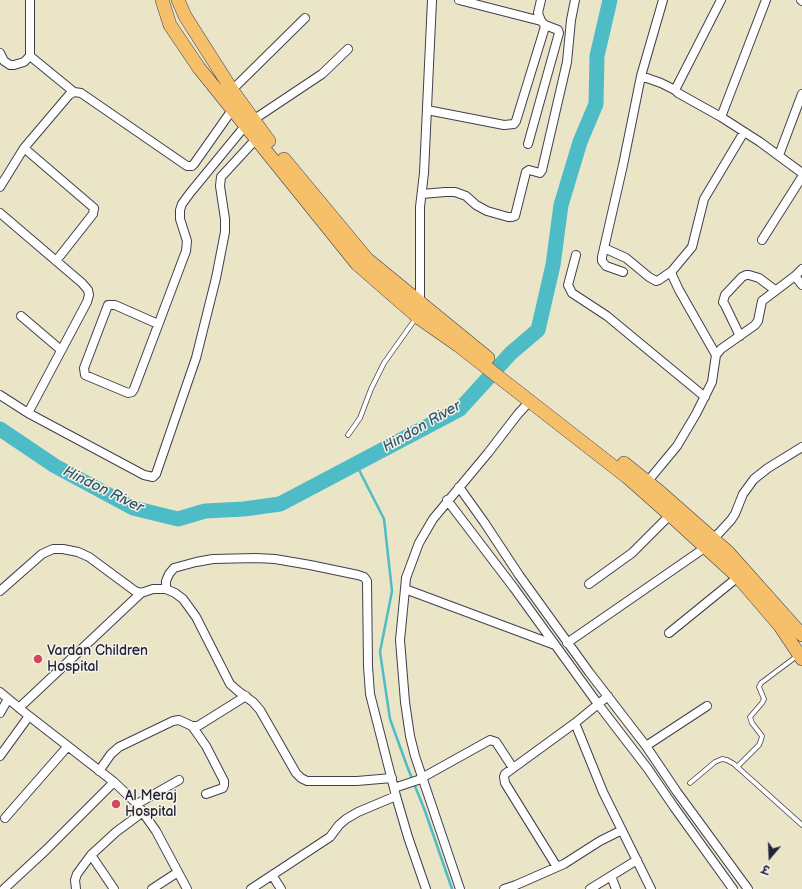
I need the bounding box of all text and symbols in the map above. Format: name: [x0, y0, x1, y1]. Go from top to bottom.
water label: Hindon River: [380, 397, 464, 457]
water label: Hindon River: [60, 463, 146, 517]
place label: Vardan Children Hospital: [47, 643, 148, 676]
marker: Vardan Children Hospital: [32, 653, 44, 665]
place label: Al Meraj Hospital: [125, 788, 177, 820]
marker: Al Meraj Hospital: [110, 798, 122, 810]
north arrow: [750, 837, 790, 877]
text: उ: [760, 861, 772, 876]

